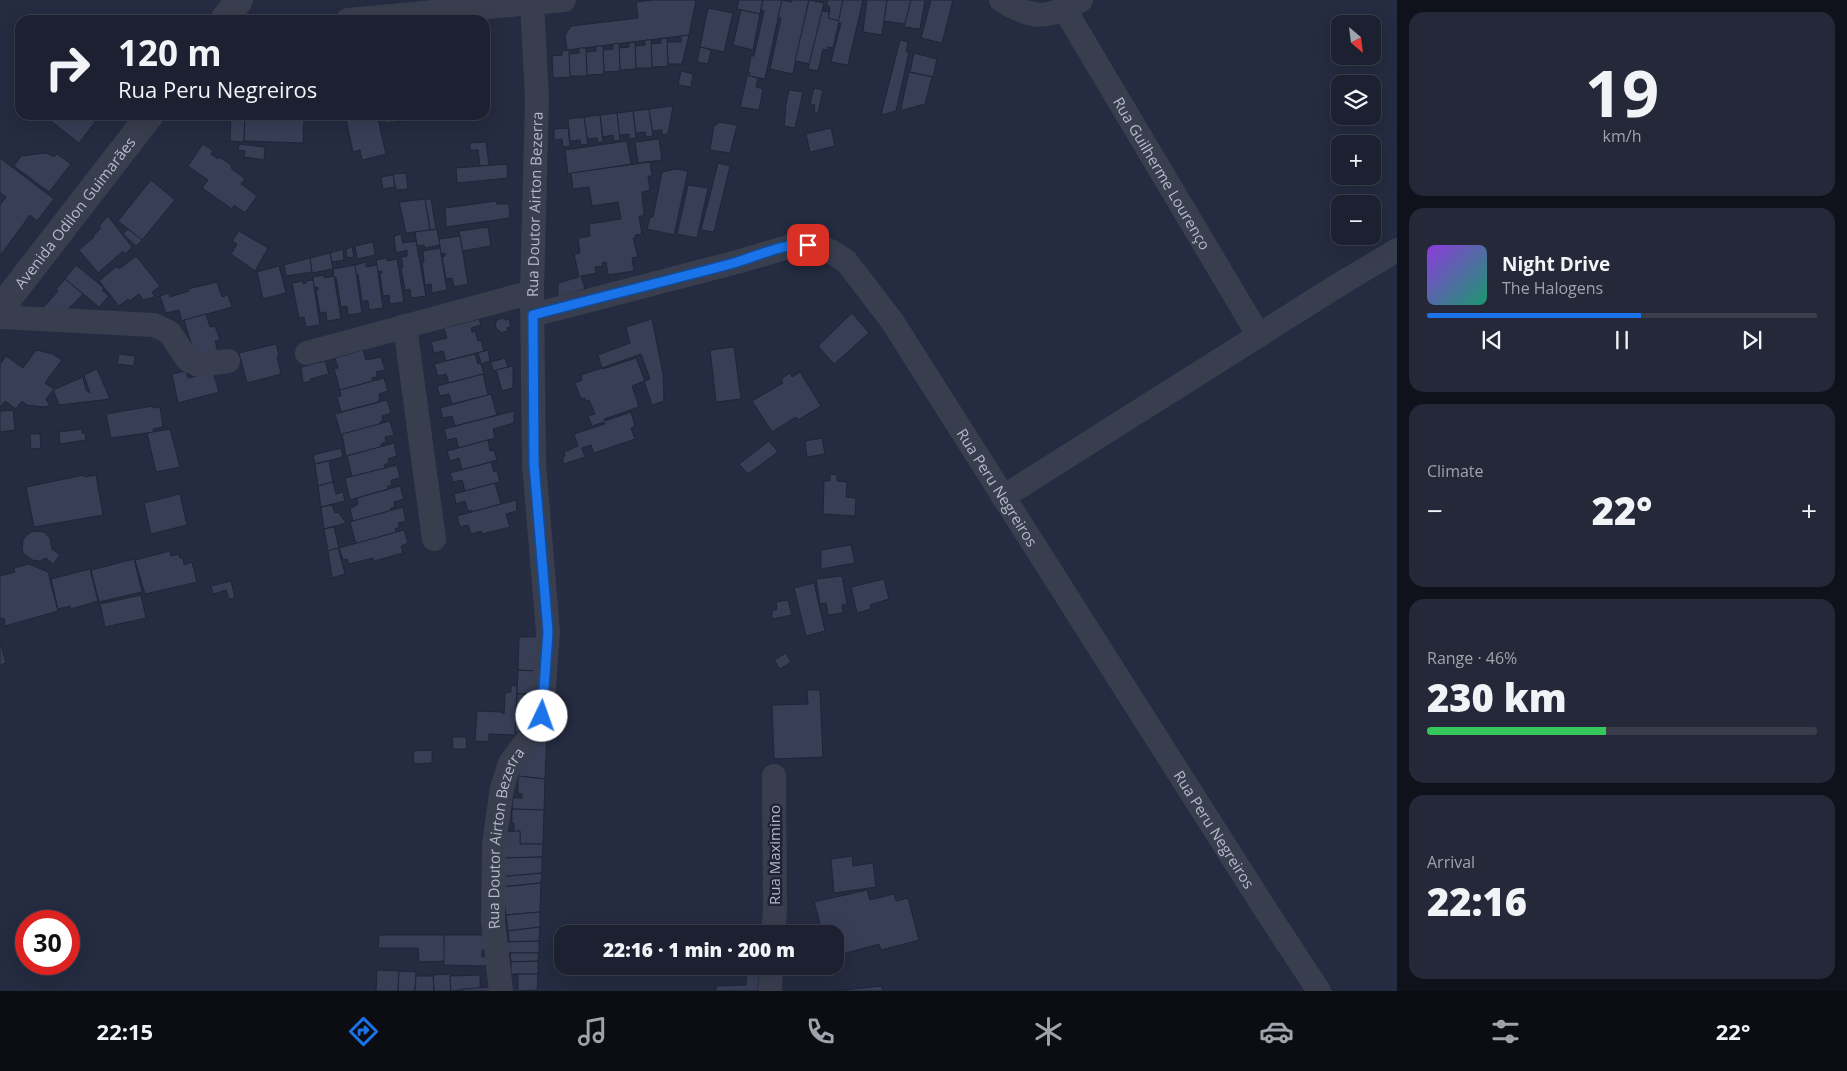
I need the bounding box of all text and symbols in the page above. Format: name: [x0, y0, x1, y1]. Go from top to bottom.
north arrow: [1331, 15, 1381, 65]
map controls: [1331, 15, 1381, 245]
text: 120 m: [118, 29, 222, 76]
icon: right: [35, 35, 100, 100]
text: 19: [1585, 48, 1659, 136]
text: Rua Peru Negreiros: [118, 74, 317, 104]
button: layers: [1331, 75, 1381, 125]
street label: Rua Guilherme Lourenço: [1109, 93, 1215, 253]
street label: Rua Doutor Airton Bezerra: [522, 111, 547, 297]
text: km/h: [1603, 125, 1641, 147]
street label: Avenida Odilon Guimarães: [10, 133, 140, 292]
button: +: [1331, 135, 1381, 185]
button: −: [1331, 195, 1381, 245]
pin: [787, 224, 829, 266]
icon: arrive: [794, 231, 822, 259]
text: Night Drive: [1502, 251, 1610, 277]
text: The Halogens: [1502, 277, 1603, 299]
icon: previous: [1478, 326, 1506, 354]
icon: pause: [1608, 326, 1636, 354]
icon: next: [1738, 326, 1766, 354]
street label: Rua Peru Negreiros: [953, 425, 1042, 550]
text: Climate: [1427, 460, 1484, 482]
text: 22°: [1592, 484, 1652, 536]
text: −: [1427, 491, 1443, 529]
text: +: [1801, 491, 1817, 529]
text: Range · 46%: [1427, 647, 1517, 669]
text: 230 km: [1427, 671, 1567, 723]
position arrow: [515, 689, 567, 741]
street label: Rua Doutor Airton Bezerra: [483, 743, 529, 930]
street label: Rua Peru Negreiros: [1170, 767, 1259, 892]
street label: Rua Maximino: [764, 805, 784, 905]
text: Arrival: [1427, 851, 1475, 873]
text: 22:16: [1427, 875, 1527, 927]
speed limit sign: 30: [15, 910, 80, 975]
text: 22:16 · 1 min · 200 m: [603, 937, 795, 963]
icon: directions: [346, 1014, 381, 1049]
icon: music: [575, 1014, 610, 1049]
icon: phone: [803, 1014, 838, 1049]
icon: climate: [1031, 1014, 1066, 1049]
icon: car: [1259, 1014, 1294, 1049]
icon: filters: [1488, 1014, 1523, 1049]
text: 22:15: [97, 1016, 153, 1046]
text: 22°: [1716, 1016, 1750, 1046]

